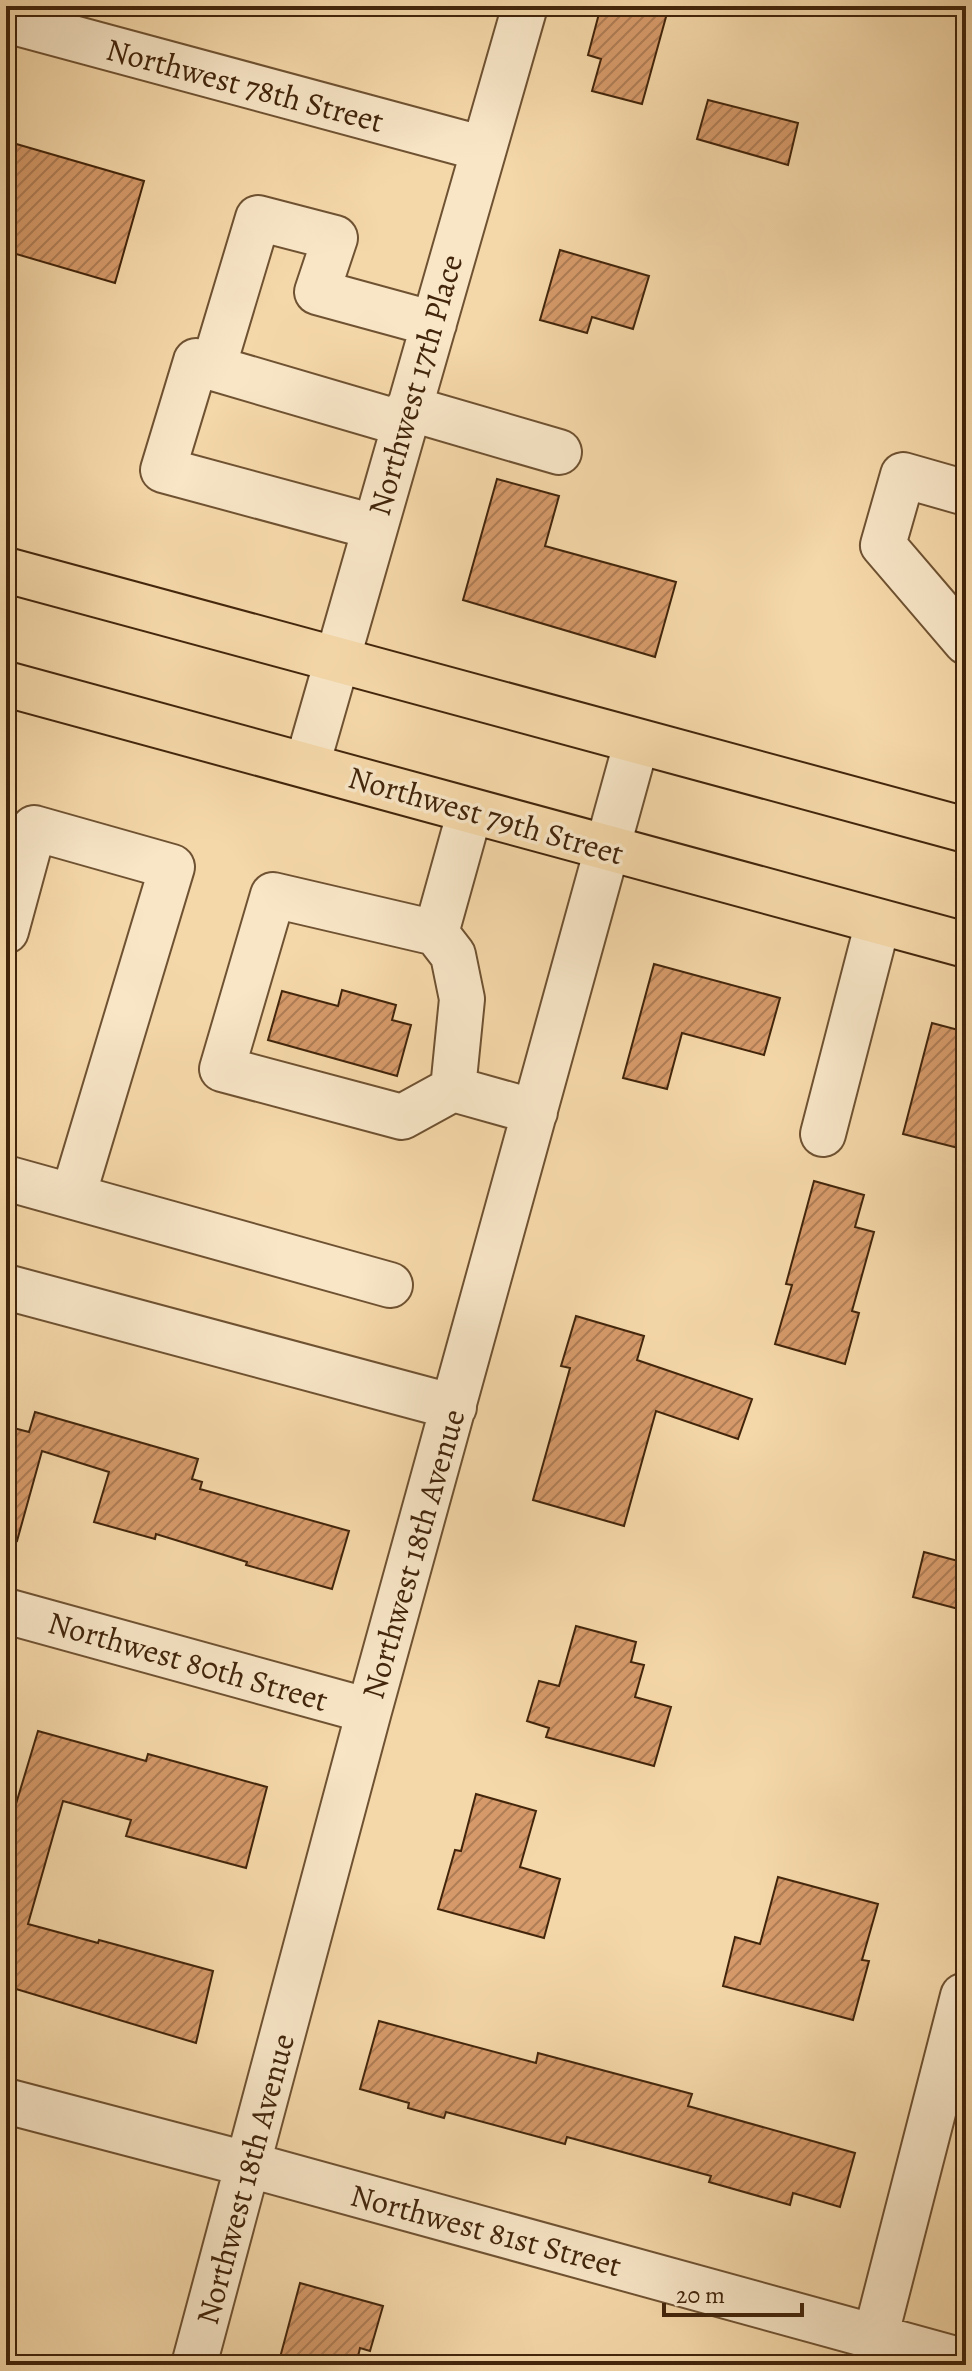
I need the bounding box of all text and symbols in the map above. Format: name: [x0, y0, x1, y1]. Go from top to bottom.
street label: Northwest 78th Street: [101, 27, 389, 143]
street label: Northwest 17th Place: [357, 249, 473, 521]
street label: Northwest 79th Street: [343, 755, 629, 875]
street label: Northwest 18th Avenue: [351, 1404, 475, 1704]
street label: Northwest 80th Street: [43, 1600, 333, 1722]
street label: Northwest 18th Avenue: [185, 2029, 305, 2329]
street label: Northwest 81st Street: [346, 2173, 626, 2287]
scale bar: [664, 2267, 802, 2317]
text: 20 m: [676, 2279, 725, 2311]

